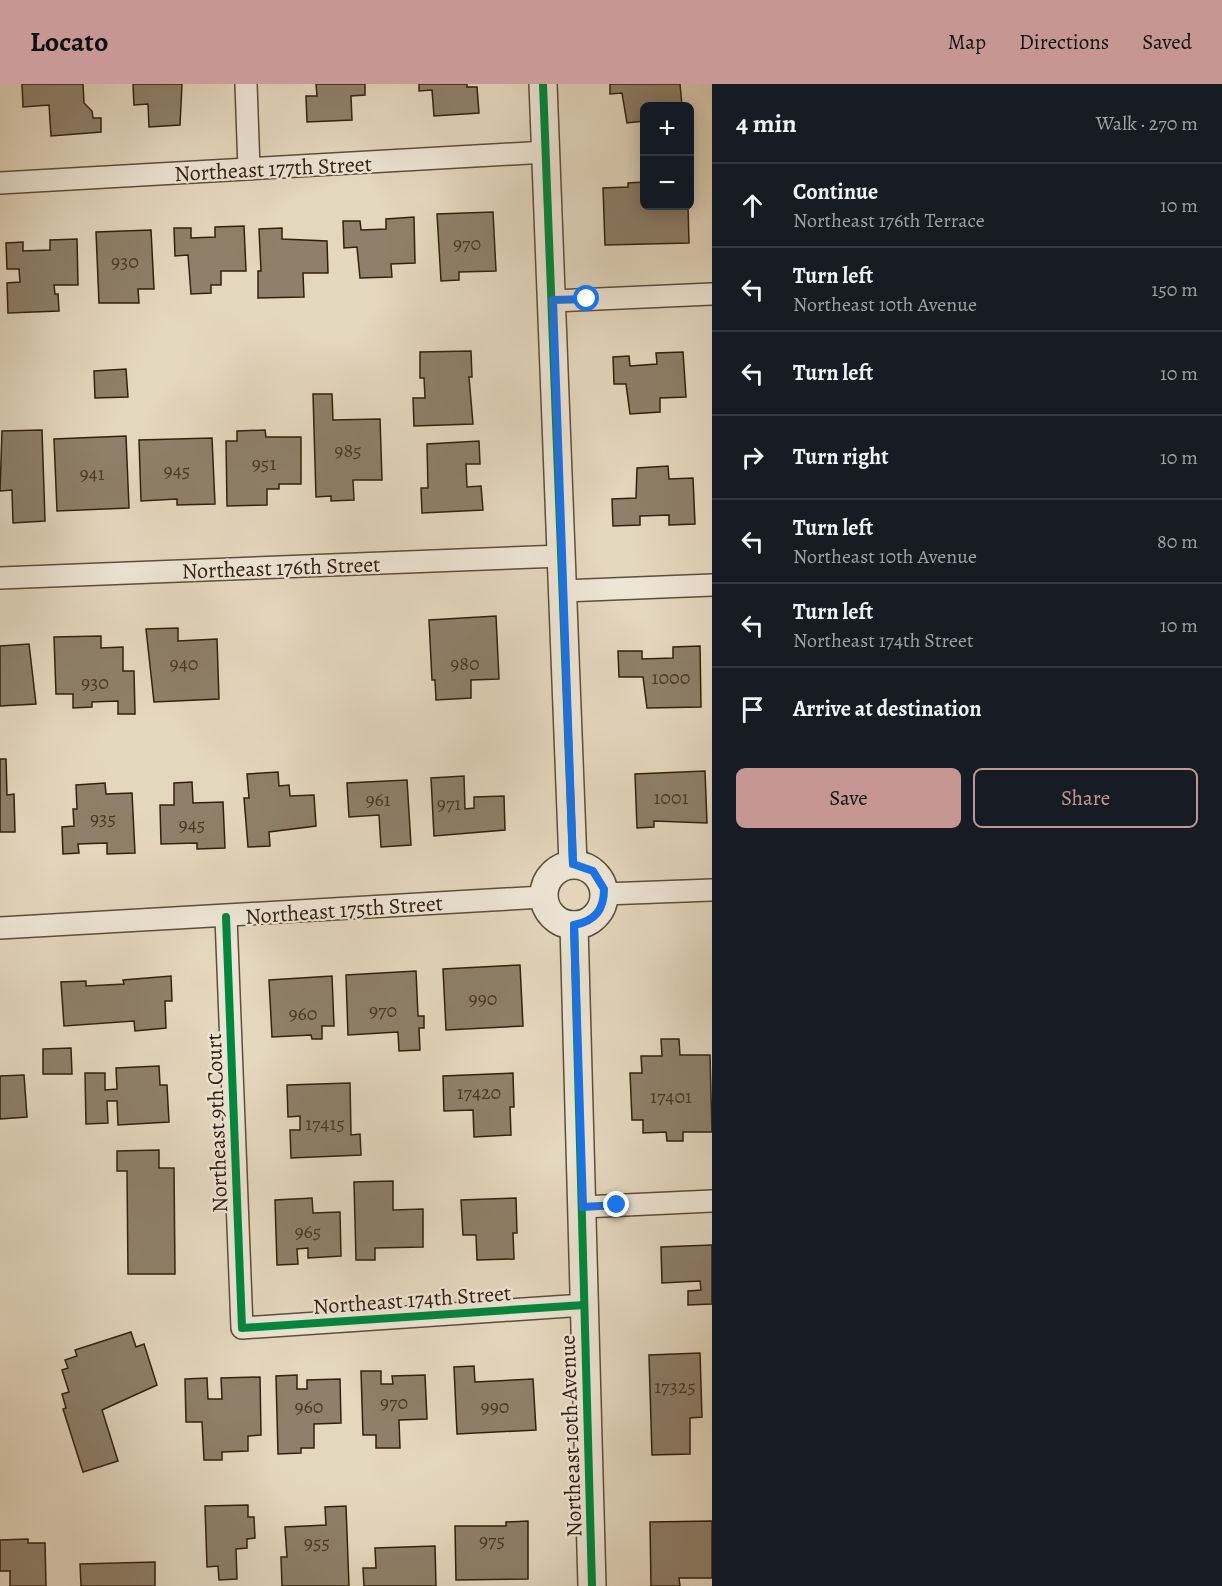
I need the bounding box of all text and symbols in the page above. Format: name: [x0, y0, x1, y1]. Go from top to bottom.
text: Locato: [30, 23, 108, 61]
text: Map: [948, 28, 986, 56]
text: Directions: [1019, 28, 1109, 56]
text: Saved: [1142, 28, 1192, 56]
map controls: [640, 102, 694, 210]
button: +: [640, 102, 694, 156]
text: 4 min: [736, 106, 797, 141]
text: Walk · 270 m: [1096, 110, 1198, 137]
street label: Northeast 177th Street: [173, 149, 373, 189]
button: −: [640, 156, 694, 210]
text: Continue: [793, 177, 878, 207]
icon: ahead: [736, 189, 769, 222]
text: 10 m: [1160, 192, 1198, 219]
text: Northeast 176th Terrace: [793, 207, 985, 234]
house number: 970: [453, 230, 481, 257]
house number: 930: [111, 248, 139, 275]
text: Turn left: [793, 261, 873, 291]
icon: left: [736, 273, 769, 306]
text: 150 m: [1151, 276, 1198, 303]
route start: [573, 285, 599, 311]
text: Northeast 10th Avenue: [793, 291, 977, 318]
icon: left: [736, 357, 769, 390]
text: Turn left: [793, 358, 873, 388]
text: 10 m: [1160, 360, 1198, 387]
house number: 985: [334, 437, 362, 464]
icon: right: [736, 441, 769, 474]
text: Turn right: [793, 442, 889, 472]
text: 10 m: [1160, 444, 1198, 471]
house number: 951: [252, 450, 276, 477]
house number: 945: [164, 457, 190, 484]
house number: 941: [80, 460, 105, 487]
text: Turn left: [793, 513, 873, 543]
icon: left: [736, 525, 769, 558]
text: 80 m: [1157, 528, 1198, 555]
text: Northeast 10th Avenue: [793, 543, 977, 570]
street label: Northeast 176th Street: [181, 550, 381, 586]
text: Turn left: [793, 597, 873, 627]
icon: left: [736, 609, 769, 642]
text: 10 m: [1160, 612, 1198, 639]
text: Northeast 174th Street: [793, 627, 973, 654]
house number: 940: [170, 650, 198, 677]
house number: 980: [450, 650, 480, 677]
house number: 1000: [652, 664, 690, 691]
house number: 930: [81, 669, 109, 696]
icon: arrive: [736, 693, 769, 726]
text: Arrive at destination: [793, 694, 982, 724]
button: Save: [736, 768, 961, 828]
button: Share: [973, 768, 1198, 828]
house number: 1001: [654, 784, 689, 811]
house number: 961: [365, 786, 391, 813]
house number: 971: [437, 790, 461, 817]
house number: 935: [90, 805, 116, 832]
house number: 945: [179, 811, 205, 838]
street label: Northeast 175th Street: [244, 888, 444, 932]
house number: 990: [469, 985, 497, 1012]
house number: 970: [369, 997, 397, 1024]
house number: 960: [289, 1000, 318, 1027]
street label: Northeast 9th Court: [199, 1033, 235, 1213]
house number: 17420: [457, 1079, 501, 1106]
house number: 17401: [650, 1083, 692, 1110]
house number: 17415: [305, 1110, 345, 1137]
route end: [603, 1191, 629, 1217]
house number: 965: [295, 1218, 321, 1245]
street label: Northeast 174th Street: [312, 1278, 512, 1322]
street label: Northeast 10th Avenue: [552, 1334, 590, 1538]
house number: 17325: [654, 1373, 696, 1400]
house number: 970: [380, 1389, 408, 1416]
house number: 960: [295, 1393, 324, 1420]
house number: 990: [481, 1393, 509, 1420]
house number: 975: [479, 1527, 505, 1554]
house number: 955: [304, 1529, 330, 1556]

